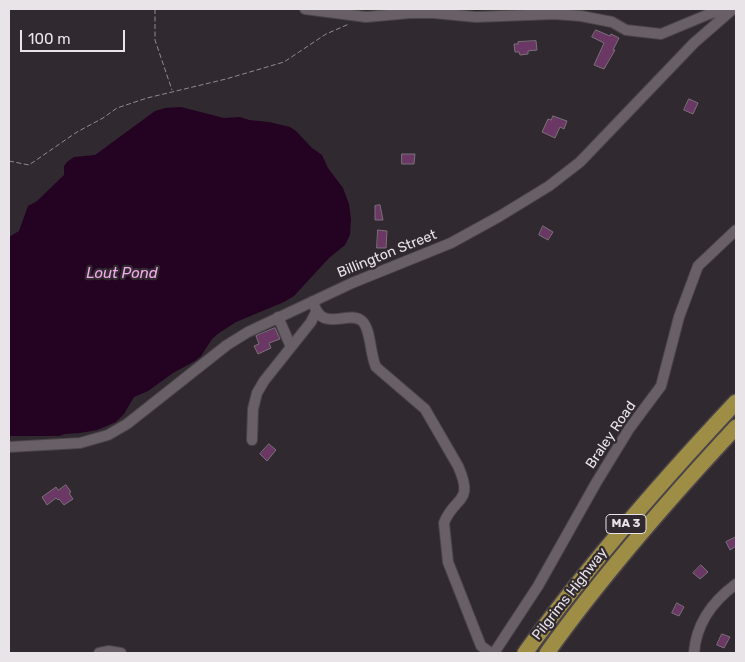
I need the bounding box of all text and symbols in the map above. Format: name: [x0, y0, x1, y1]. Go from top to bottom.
scale bar: [22, 20, 128, 52]
text: 100 m: [28, 30, 70, 48]
street label: Billington Street: [335, 226, 439, 282]
water label: Lout Pond: [86, 265, 158, 283]
street label: Braley Road: [582, 398, 640, 472]
road number: MA 3: [606, 514, 646, 534]
street label: Pilgrims Highway: [529, 545, 611, 643]

